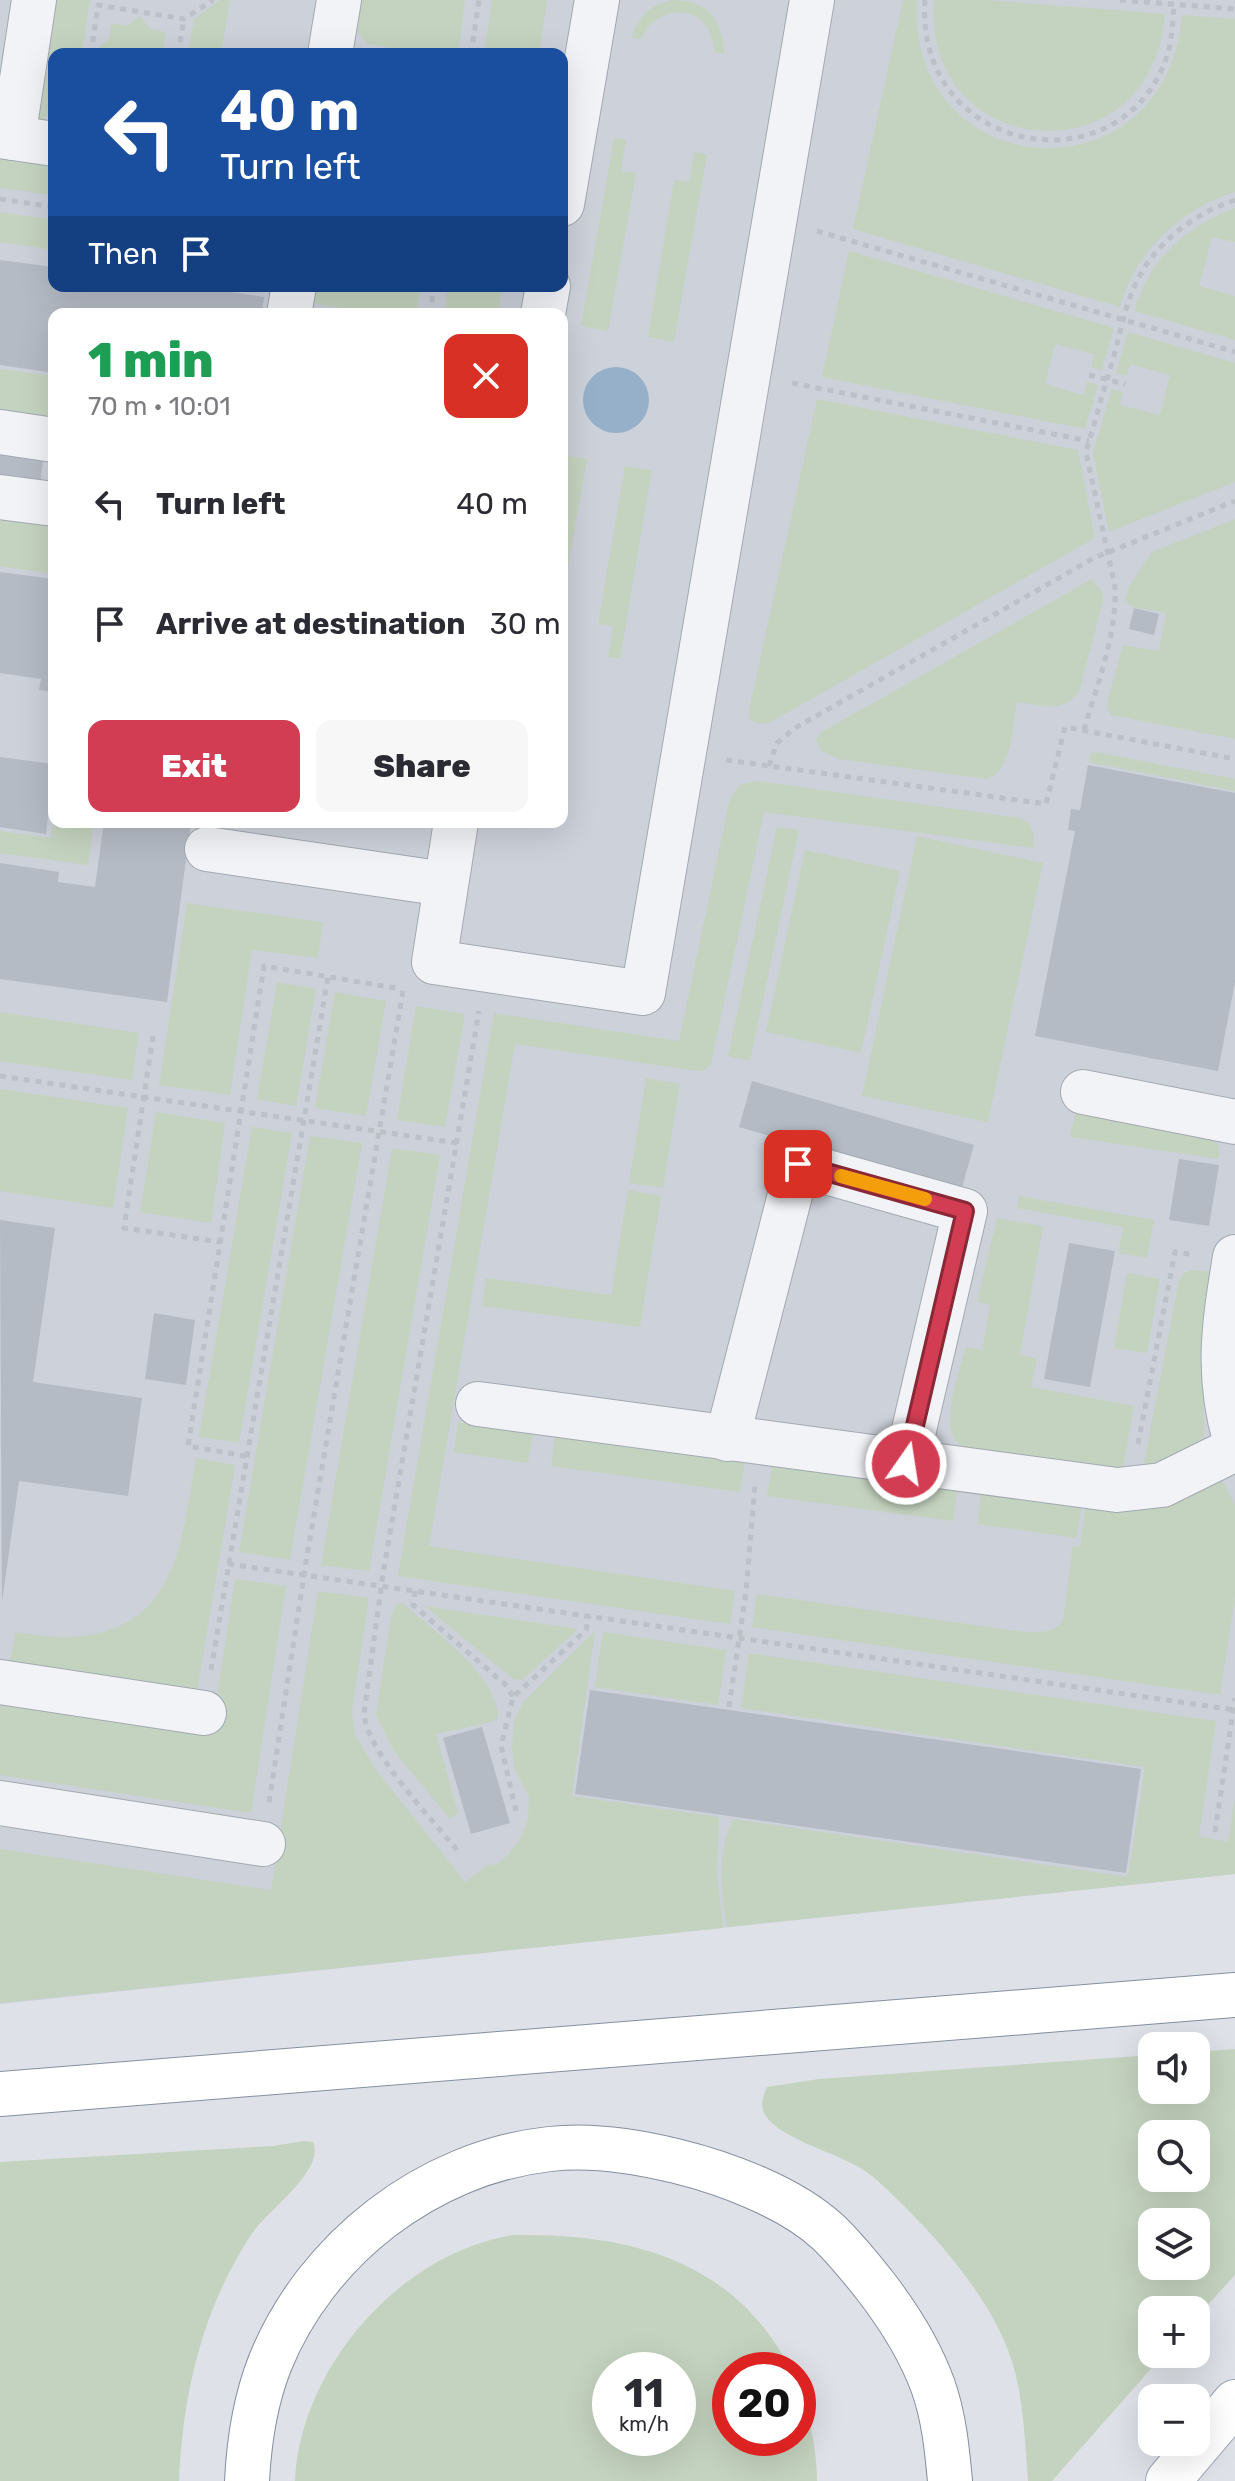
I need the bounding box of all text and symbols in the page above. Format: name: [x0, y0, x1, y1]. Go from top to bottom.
text: 40 m: [220, 78, 360, 144]
icon: left: [88, 80, 192, 184]
text: Turn left: [220, 145, 361, 188]
icon: arrive: [174, 232, 218, 276]
text: Then: [88, 236, 158, 272]
text: 1 min: [88, 332, 214, 389]
button: close: [444, 334, 528, 418]
text: 70 m · 10:01: [88, 391, 231, 422]
icon: left: [88, 482, 132, 526]
text: Turn left: [156, 486, 286, 522]
text: 40 m: [456, 486, 528, 522]
icon: arrive: [88, 602, 132, 646]
text: Arrive at destination: [156, 606, 466, 642]
text: 30 m: [490, 606, 561, 642]
button: Exit: [88, 720, 300, 812]
button: Share: [316, 720, 528, 812]
pin: [764, 1130, 832, 1198]
icon: arrive: [776, 1142, 820, 1186]
position arrow: [864, 1422, 948, 1506]
map controls: [1138, 2032, 1210, 2456]
button: sound: [1138, 2032, 1210, 2104]
button: search: [1138, 2120, 1210, 2192]
button: layers: [1138, 2208, 1210, 2280]
button: +: [1138, 2296, 1210, 2368]
speed limit sign: 20: [712, 2352, 816, 2456]
text: 11: [624, 2370, 664, 2417]
button: −: [1138, 2384, 1210, 2456]
text: km/h: [619, 2412, 669, 2436]

